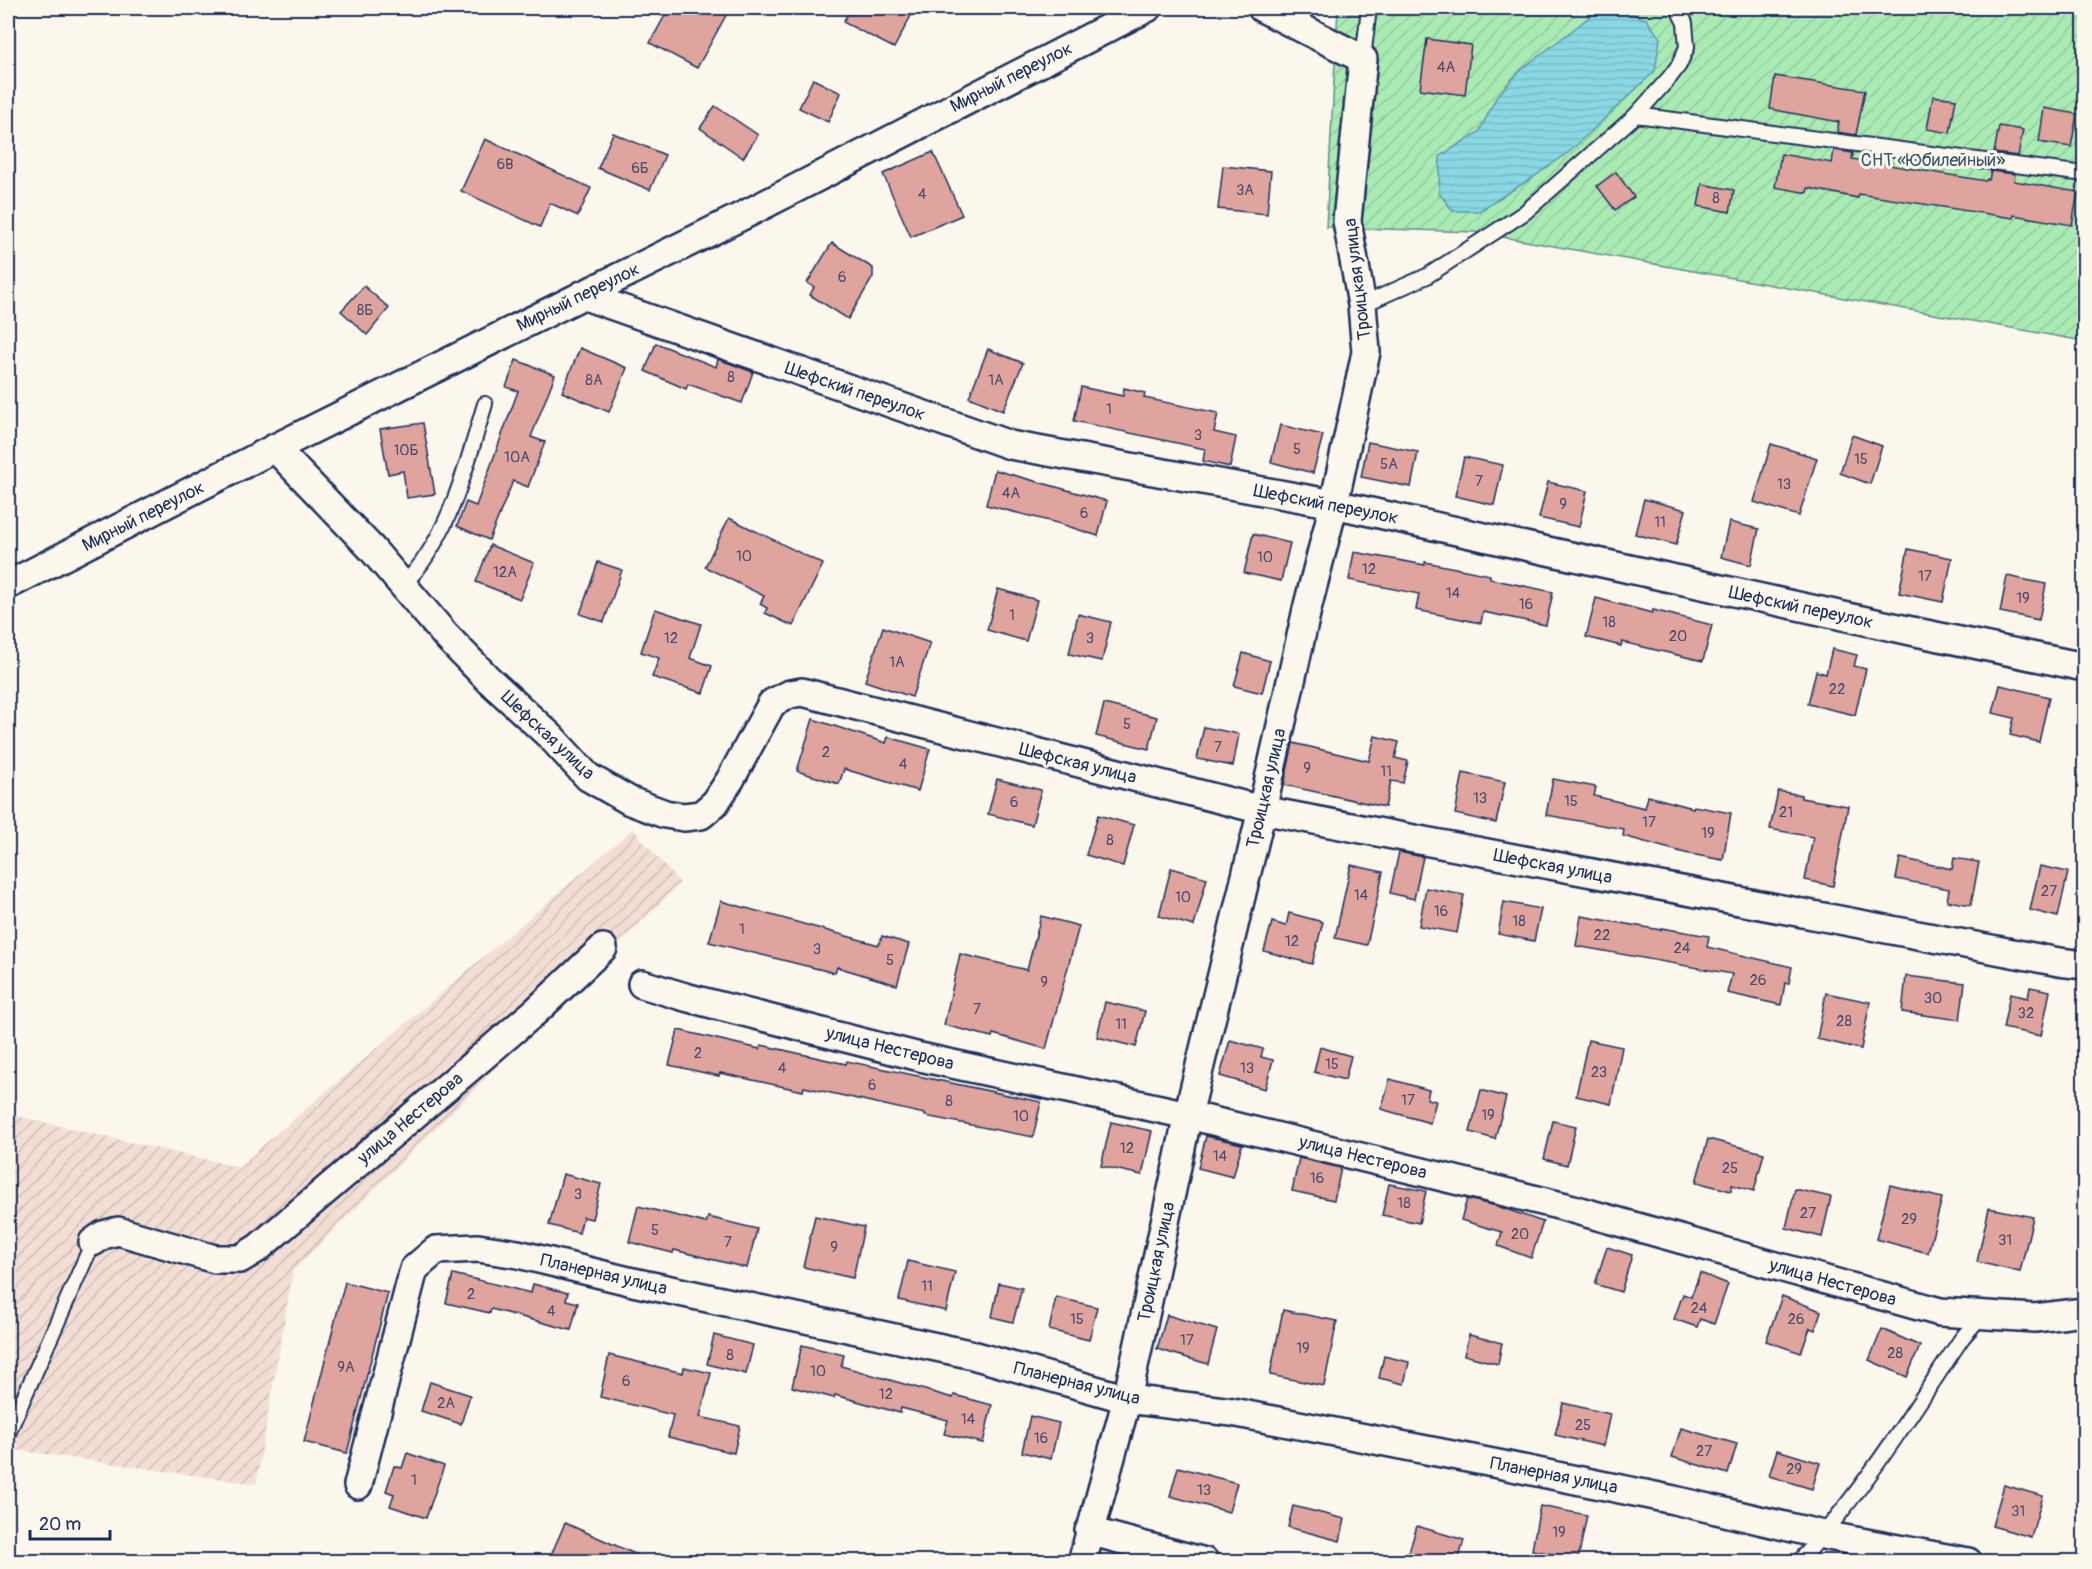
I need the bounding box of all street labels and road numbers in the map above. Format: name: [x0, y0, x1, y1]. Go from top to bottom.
street label: Мирный переулок: [946, 37, 1076, 118]
street label: Троицкая улица: [1339, 217, 1376, 341]
street label: Мирный переулок: [513, 258, 644, 337]
street label: Шефский переулок: [782, 357, 928, 426]
street label: Мирный переулок: [78, 476, 208, 557]
street label: Шефский переулок: [1252, 479, 1400, 530]
street label: Шефский переулок: [1727, 581, 1875, 634]
street label: Шефская улица: [496, 686, 599, 785]
street label: Троицкая улица: [1242, 726, 1291, 850]
street label: Шефская улица: [1017, 738, 1139, 789]
street label: Шефская улица: [1492, 844, 1614, 889]
street label: улица Нестерова: [823, 1021, 956, 1075]
street label: улица Нестерова: [352, 1067, 468, 1170]
street label: улица Нестерова: [1296, 1130, 1429, 1184]
street label: Троицкая улица: [1133, 1200, 1180, 1324]
street label: Планерная улица: [538, 1249, 670, 1300]
street label: улица Нестерова: [1766, 1253, 1899, 1312]
street label: Планерная улица: [1011, 1357, 1143, 1410]
street label: Планерная улица: [1488, 1452, 1620, 1499]

